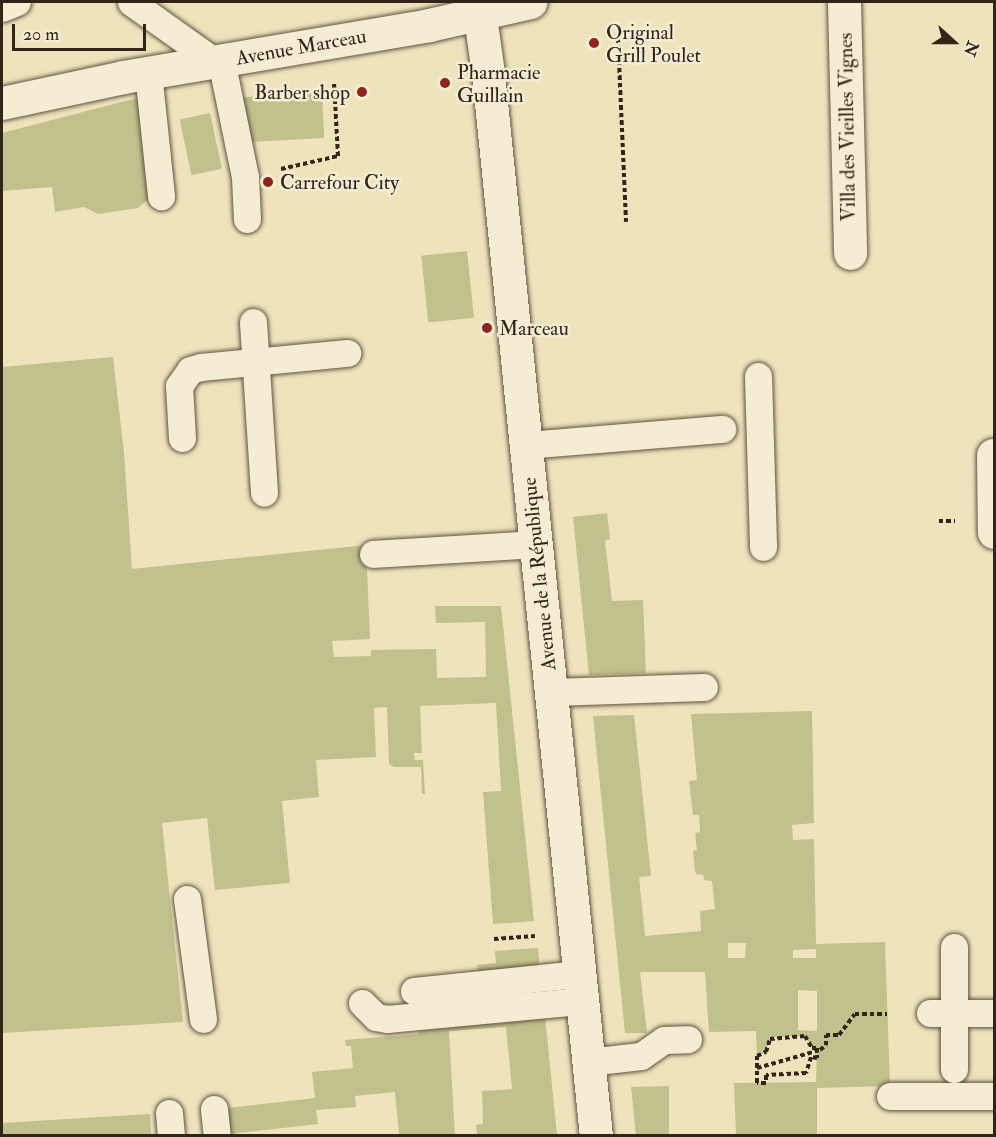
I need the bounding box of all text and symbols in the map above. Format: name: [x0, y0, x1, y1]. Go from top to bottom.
scale bar: [15, 12, 148, 50]
north arrow: [924, 12, 984, 72]
place label: Original Grill Poulet: [606, 20, 701, 67]
text: 20 m: [23, 23, 59, 46]
street label: Avenue Marceau: [234, 24, 368, 70]
street label: Villa des Vieilles Vignes: [833, 32, 861, 222]
marker: Original Grill Poulet: [587, 36, 601, 50]
text: N: [959, 38, 983, 59]
place label: Pharmacie Guillain: [457, 60, 540, 107]
marker: Pharmacie Guillain: [438, 76, 452, 90]
place label: Barber shop: [254, 80, 350, 104]
marker: Barber shop: [355, 85, 369, 99]
place label: Carrefour City: [280, 170, 399, 194]
marker: Carrefour City: [261, 175, 275, 189]
place label: Marceau: [499, 316, 569, 340]
marker: Marceau: [480, 321, 494, 335]
street label: Avenue de la République: [517, 476, 561, 672]

